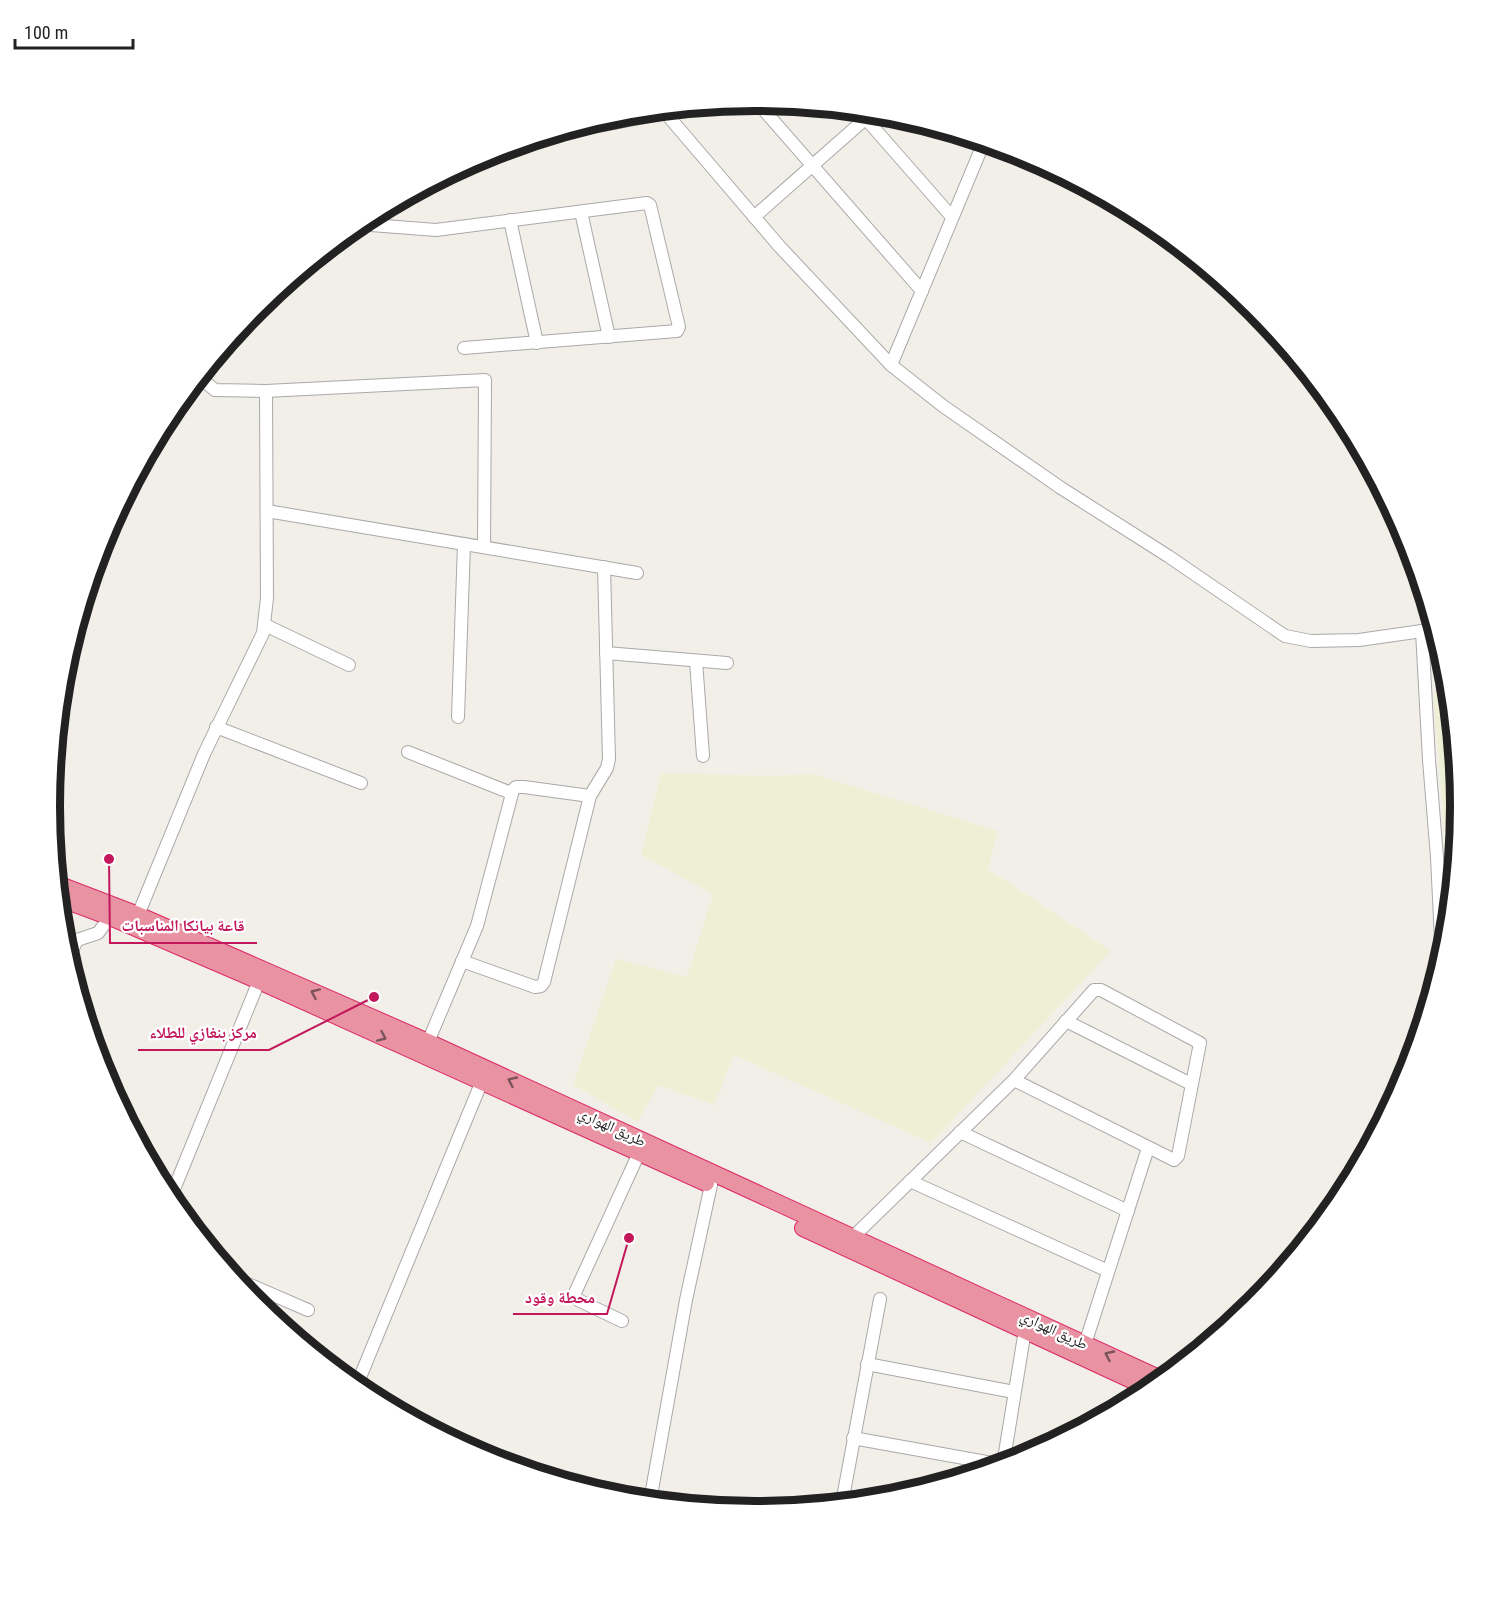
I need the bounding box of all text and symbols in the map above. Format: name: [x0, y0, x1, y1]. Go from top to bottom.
scale bar: [15, 12, 134, 50]
text: 100 m: [24, 22, 68, 43]
callout: قاعة بيانكا المناسبات: [110, 909, 257, 943]
text: قاعة بيانكا المناسبات: [121, 916, 245, 935]
one-way arrow: [311, 988, 322, 1000]
callout: مركز بنغازي للطلاء: [138, 1016, 269, 1050]
text: مركز بنغازي للطلاء: [149, 1023, 257, 1045]
one-way arrow: [376, 1030, 387, 1042]
one-way arrow: [508, 1077, 519, 1089]
street label: طريق الهواري: [574, 1104, 649, 1153]
callout: محطة وقود: [513, 1280, 607, 1314]
text: محطة وقود: [525, 1288, 595, 1307]
street label: طريق الهواري: [1016, 1307, 1091, 1356]
one-way arrow: [1105, 1351, 1116, 1363]

